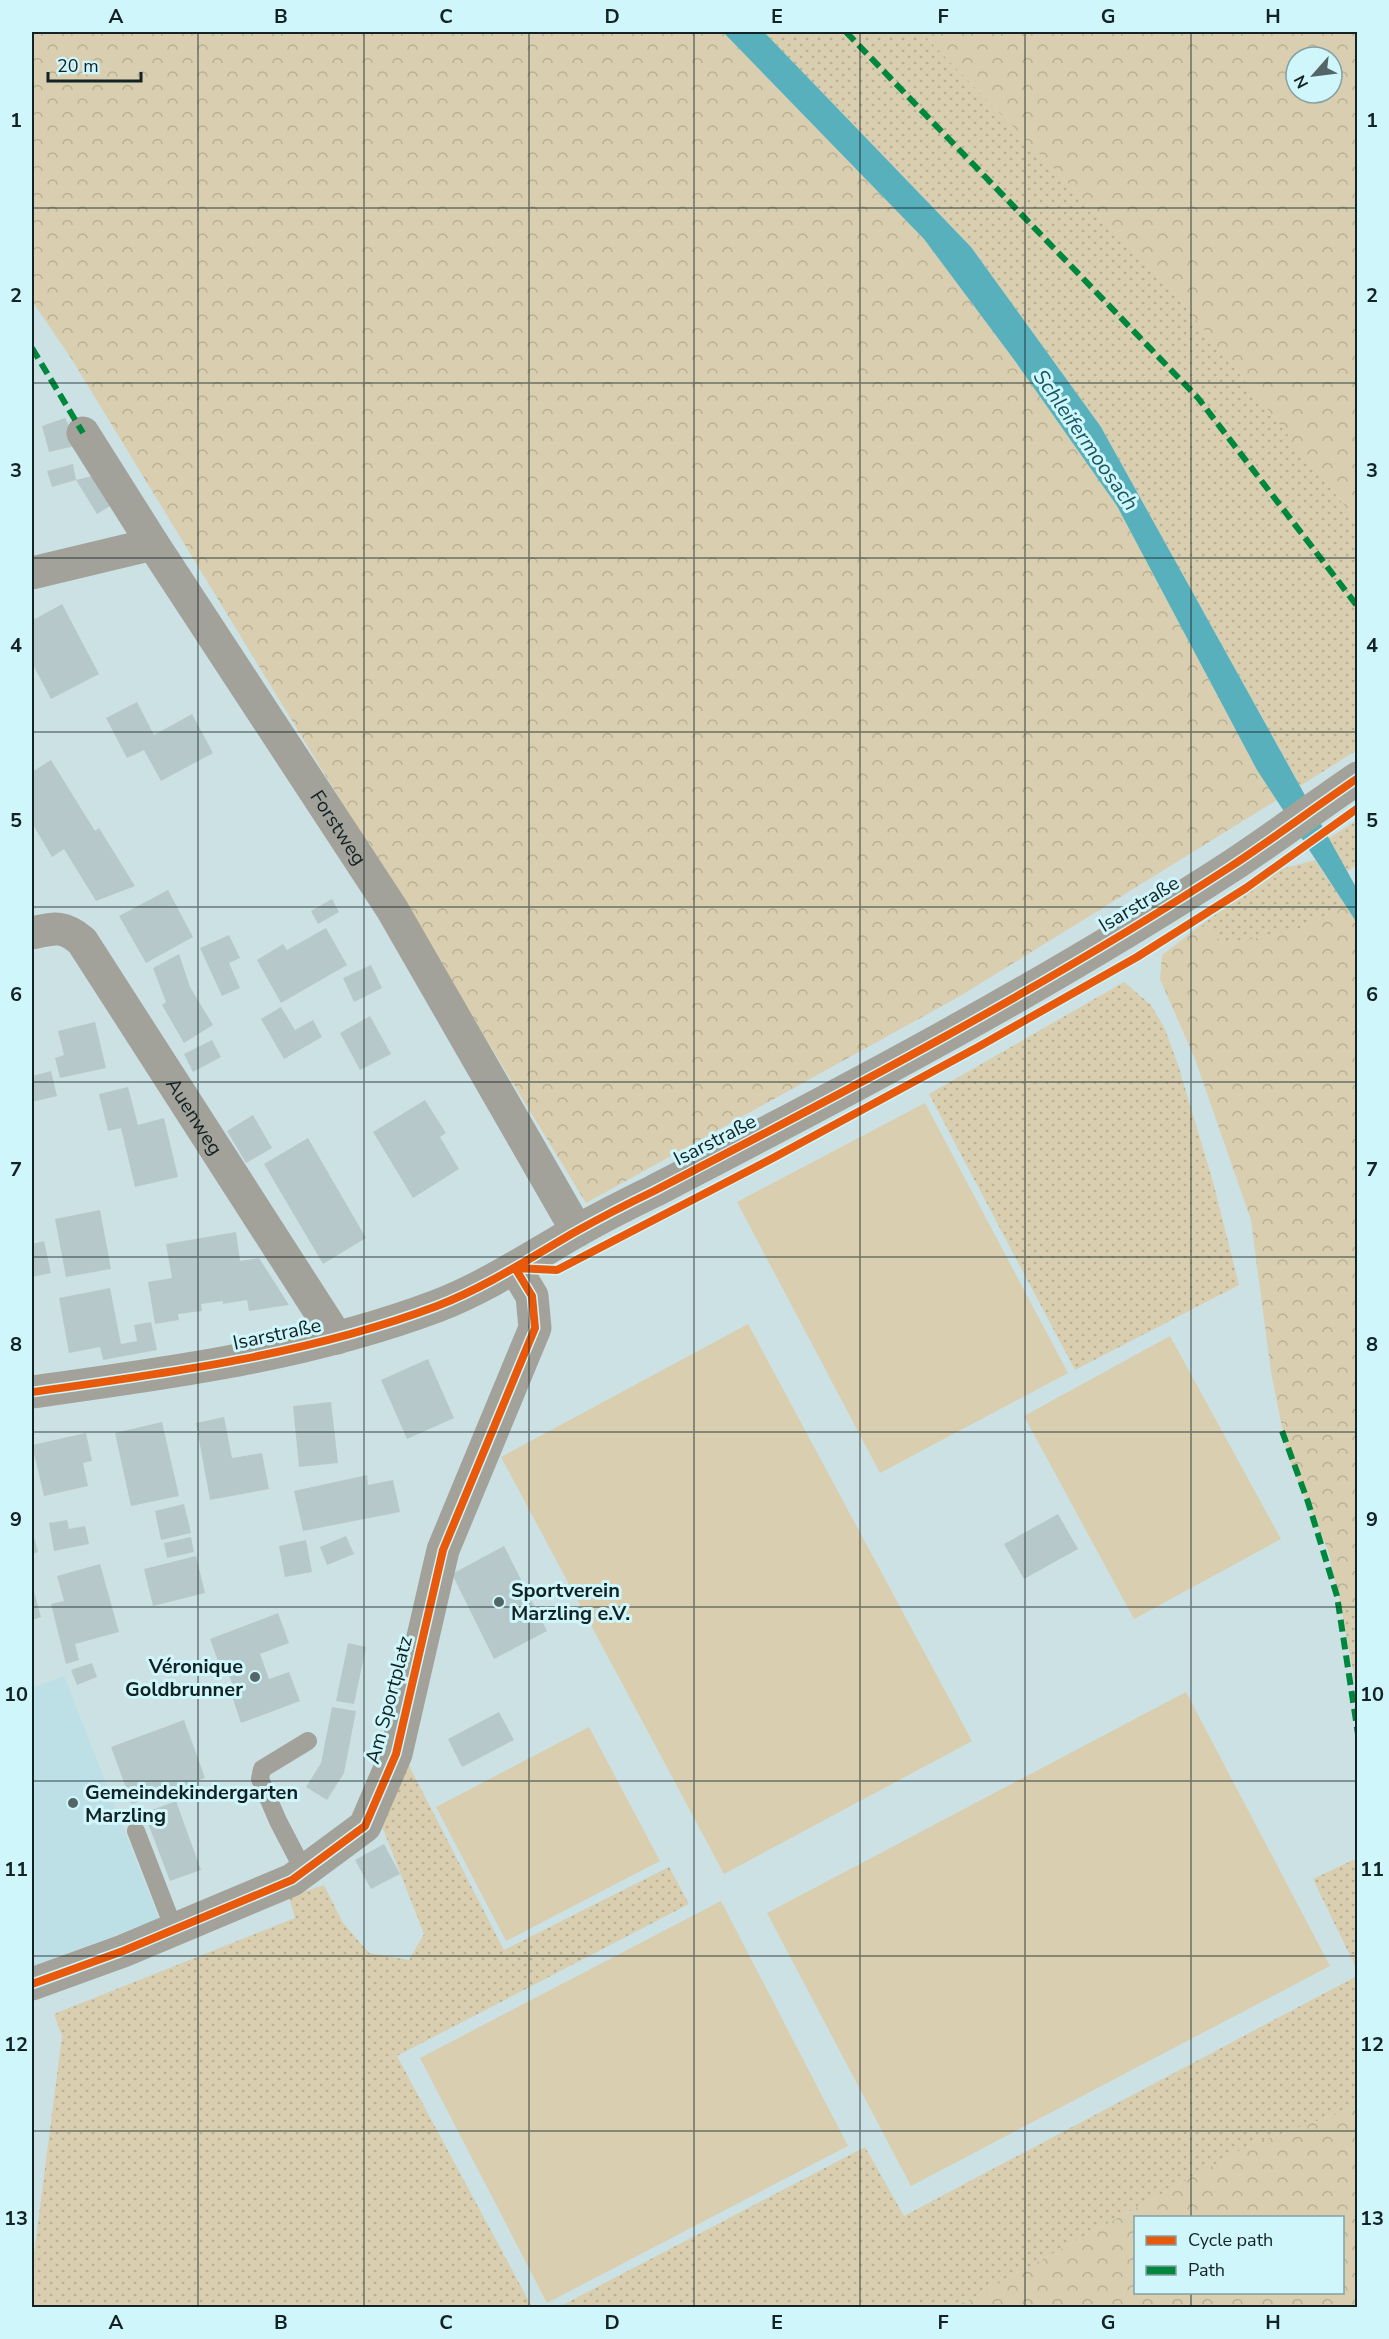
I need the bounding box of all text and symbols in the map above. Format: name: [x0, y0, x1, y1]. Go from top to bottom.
text: A: [109, 3, 124, 30]
text: B: [274, 3, 288, 30]
text: C: [439, 3, 453, 30]
text: D: [604, 3, 620, 30]
text: E: [771, 3, 783, 30]
text: F: [937, 3, 949, 30]
text: G: [1101, 3, 1115, 30]
text: H: [1265, 3, 1281, 30]
scale bar: [48, 45, 141, 83]
north arrow: [1284, 45, 1344, 105]
text: 20 m: [57, 54, 99, 78]
text: N: [1289, 71, 1314, 92]
text: 1: [10, 107, 22, 134]
text: 1: [1366, 107, 1378, 134]
text: 2: [10, 282, 22, 309]
text: 2: [1366, 282, 1378, 309]
water label: Schleifermoosach: [1027, 364, 1145, 516]
text: 3: [10, 457, 22, 484]
text: 3: [1366, 457, 1378, 484]
text: 4: [10, 632, 22, 659]
text: 4: [1366, 632, 1378, 659]
street label: Forstweg: [304, 785, 373, 870]
text: 5: [10, 807, 22, 834]
text: 5: [1366, 807, 1378, 834]
street label: Isarstraße: [1094, 869, 1184, 939]
text: 6: [10, 981, 22, 1008]
text: 6: [1366, 981, 1378, 1008]
street label: Auenweg: [160, 1073, 229, 1160]
street label: Isarstraße: [669, 1108, 761, 1172]
text: 7: [10, 1156, 22, 1183]
text: 7: [1366, 1156, 1378, 1183]
street label: Isarstraße: [230, 1311, 324, 1357]
text: 8: [10, 1331, 22, 1358]
text: 8: [1366, 1331, 1378, 1358]
text: 9: [10, 1506, 22, 1533]
text: 9: [1366, 1506, 1378, 1533]
place label: Sportverein Marzling e.V.: [511, 1577, 630, 1627]
marker: Sportverein Marzling e.V.: [492, 1595, 506, 1609]
street label: Am Sportplatz: [359, 1633, 419, 1767]
place label: Véronique Goldbrunner: [125, 1653, 243, 1703]
marker: Véronique Goldbrunner: [248, 1670, 262, 1684]
text: 10: [4, 1681, 28, 1708]
text: 10: [1360, 1681, 1384, 1708]
place label: Gemeindekindergarten Marzling: [85, 1779, 298, 1829]
marker: Gemeindekindergarten Marzling: [66, 1796, 80, 1810]
text: 11: [4, 1856, 28, 1883]
text: 11: [1360, 1856, 1384, 1883]
text: 12: [4, 2031, 28, 2058]
text: 12: [1360, 2031, 1384, 2058]
text: 13: [4, 2205, 28, 2232]
text: 13: [1360, 2205, 1384, 2232]
legend: [1134, 2216, 1344, 2294]
text: Cycle path: [1188, 2228, 1273, 2252]
text: Path: [1188, 2258, 1225, 2282]
text: A: [109, 2309, 124, 2336]
text: B: [274, 2309, 288, 2336]
text: C: [439, 2309, 453, 2336]
text: D: [604, 2309, 620, 2336]
text: E: [771, 2309, 783, 2336]
text: F: [937, 2309, 949, 2336]
text: G: [1101, 2309, 1115, 2336]
text: H: [1265, 2309, 1281, 2336]

